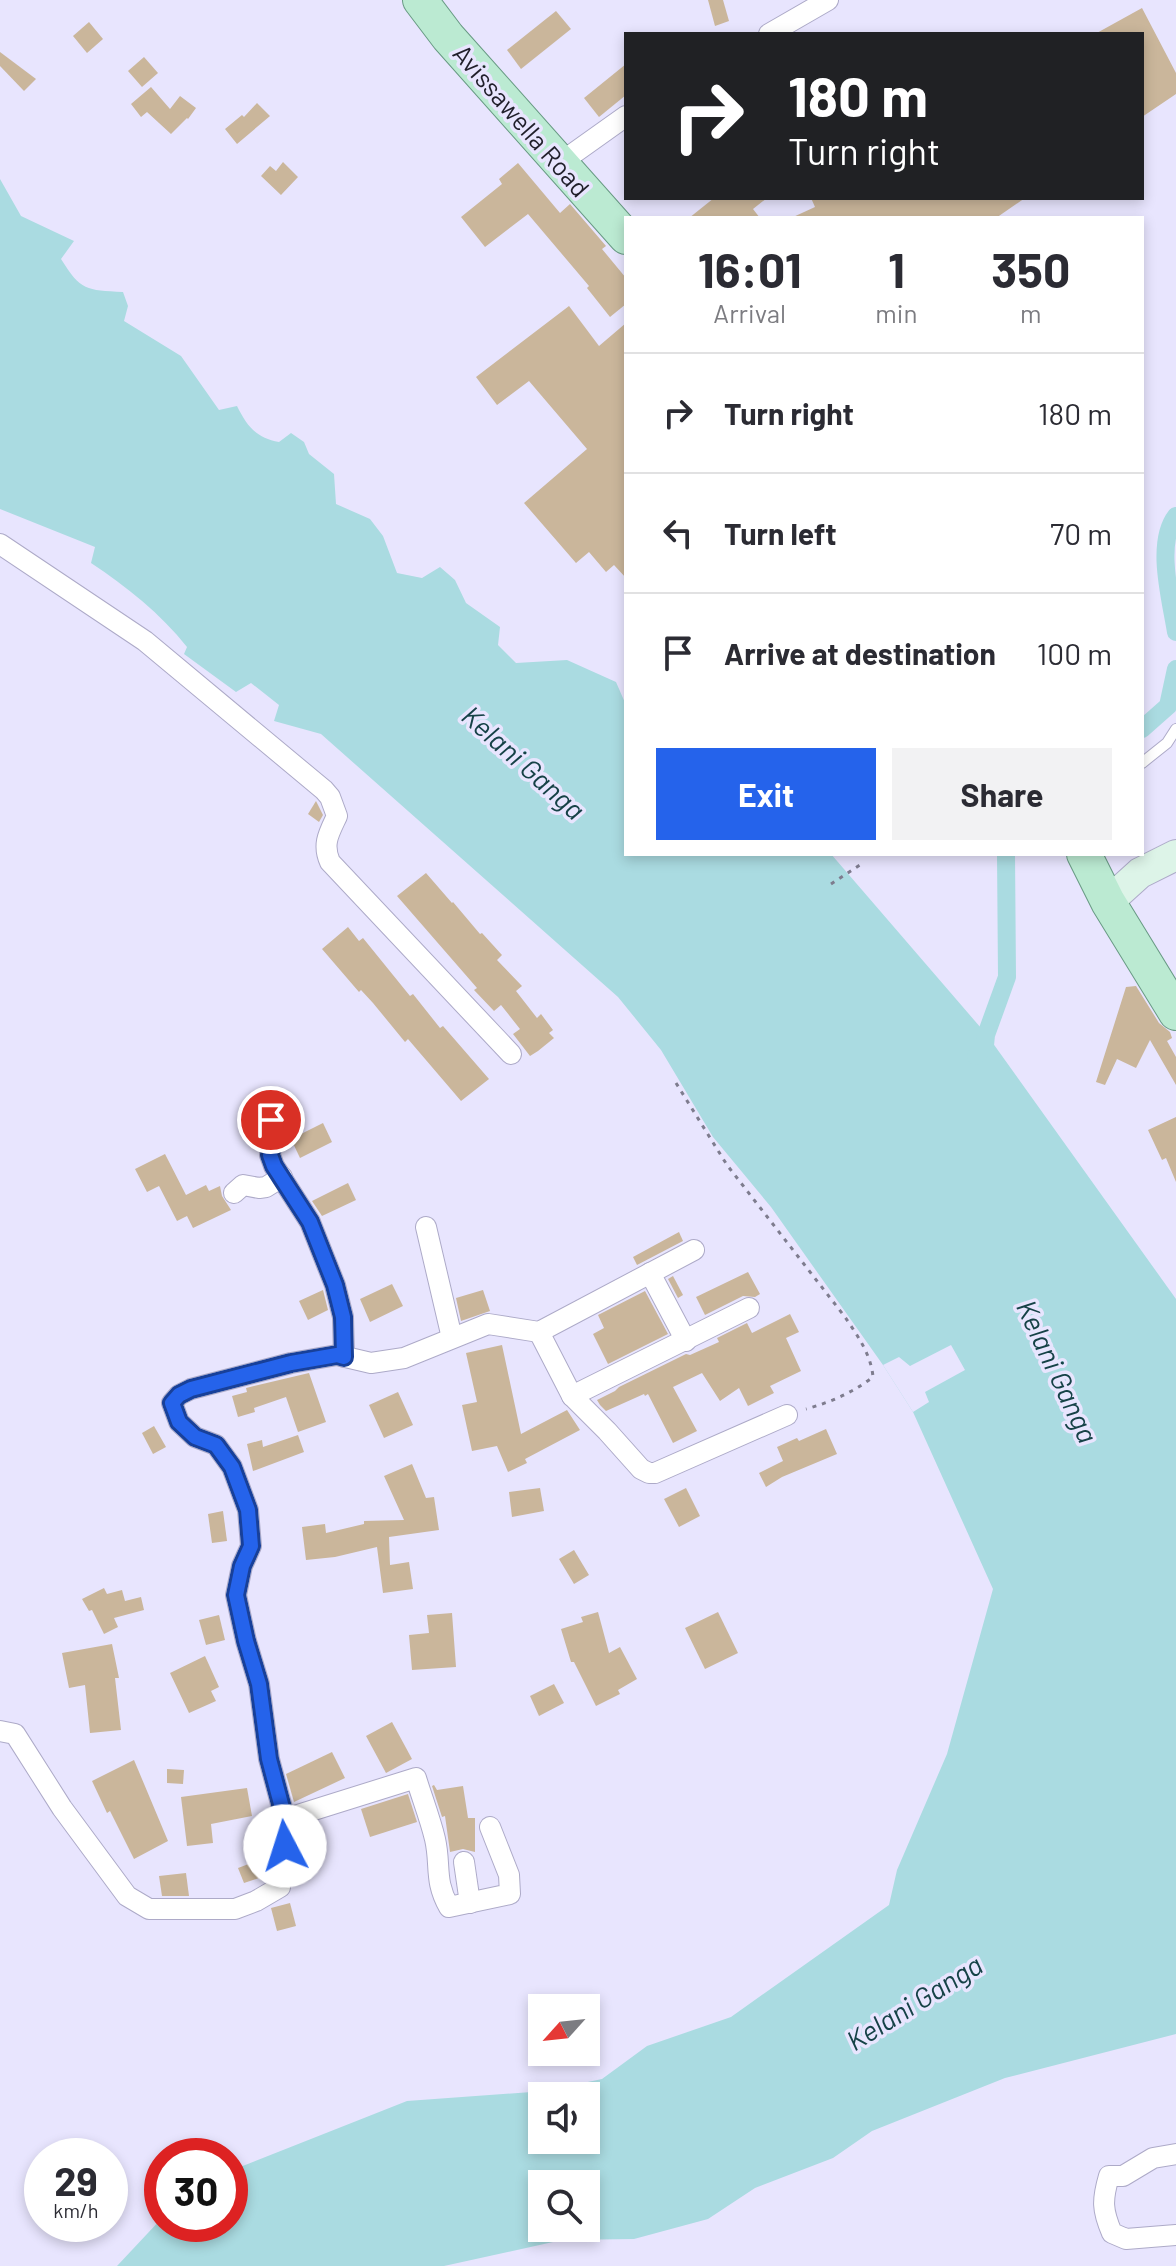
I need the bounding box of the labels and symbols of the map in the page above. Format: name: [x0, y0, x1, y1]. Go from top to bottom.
street label: Avissawella Road: [447, 37, 597, 203]
water label: Kelani Ganga: [455, 698, 593, 826]
pin: [237, 1086, 305, 1154]
water label: Kelani Ganga: [1010, 1294, 1106, 1448]
position arrow: [243, 1804, 327, 1888]
water label: Kelani Ganga: [840, 1947, 988, 2057]
north arrow: [528, 1994, 600, 2066]
speed limit sign: 30: [144, 2138, 248, 2242]

